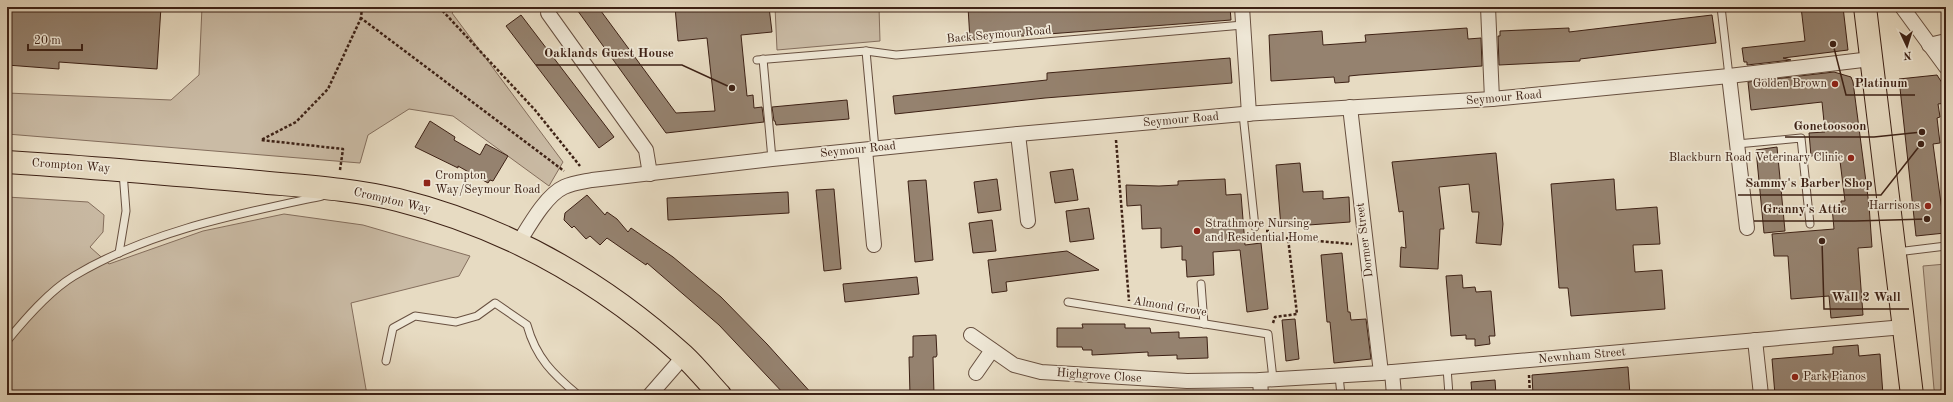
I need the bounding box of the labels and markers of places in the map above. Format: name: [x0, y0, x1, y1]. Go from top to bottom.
callout: Oaklands Guest House: [536, 40, 682, 65]
callout: Platinum: [1846, 70, 1915, 95]
place label: Golden Brown: [1753, 78, 1828, 90]
marker: Golden Brown: [1830, 79, 1840, 89]
callout: Gonetoosoon: [1785, 112, 1874, 137]
place label: Blackburn Road Veterinary Clinic: [1669, 152, 1843, 164]
marker: Blackburn Road Veterinary Clinic: [1846, 153, 1856, 163]
place label: Crompton Way/Seymour Road: [435, 170, 541, 196]
callout: Sammy's Barber Shop: [1738, 170, 1881, 195]
marker: Crompton Way/Seymour Road: [422, 178, 432, 188]
callout: Granny's Attic: [1754, 196, 1855, 221]
place label: Harrisons: [1869, 200, 1920, 212]
marker: Harrisons: [1923, 201, 1933, 211]
place label: Strathmore Nursing and Residential Home: [1205, 218, 1319, 244]
marker: Strathmore Nursing and Residential Home: [1192, 226, 1202, 236]
callout: Wall 2 Wall: [1824, 284, 1909, 309]
place label: Park Pianos: [1803, 371, 1866, 383]
marker: Park Pianos: [1790, 372, 1800, 382]

